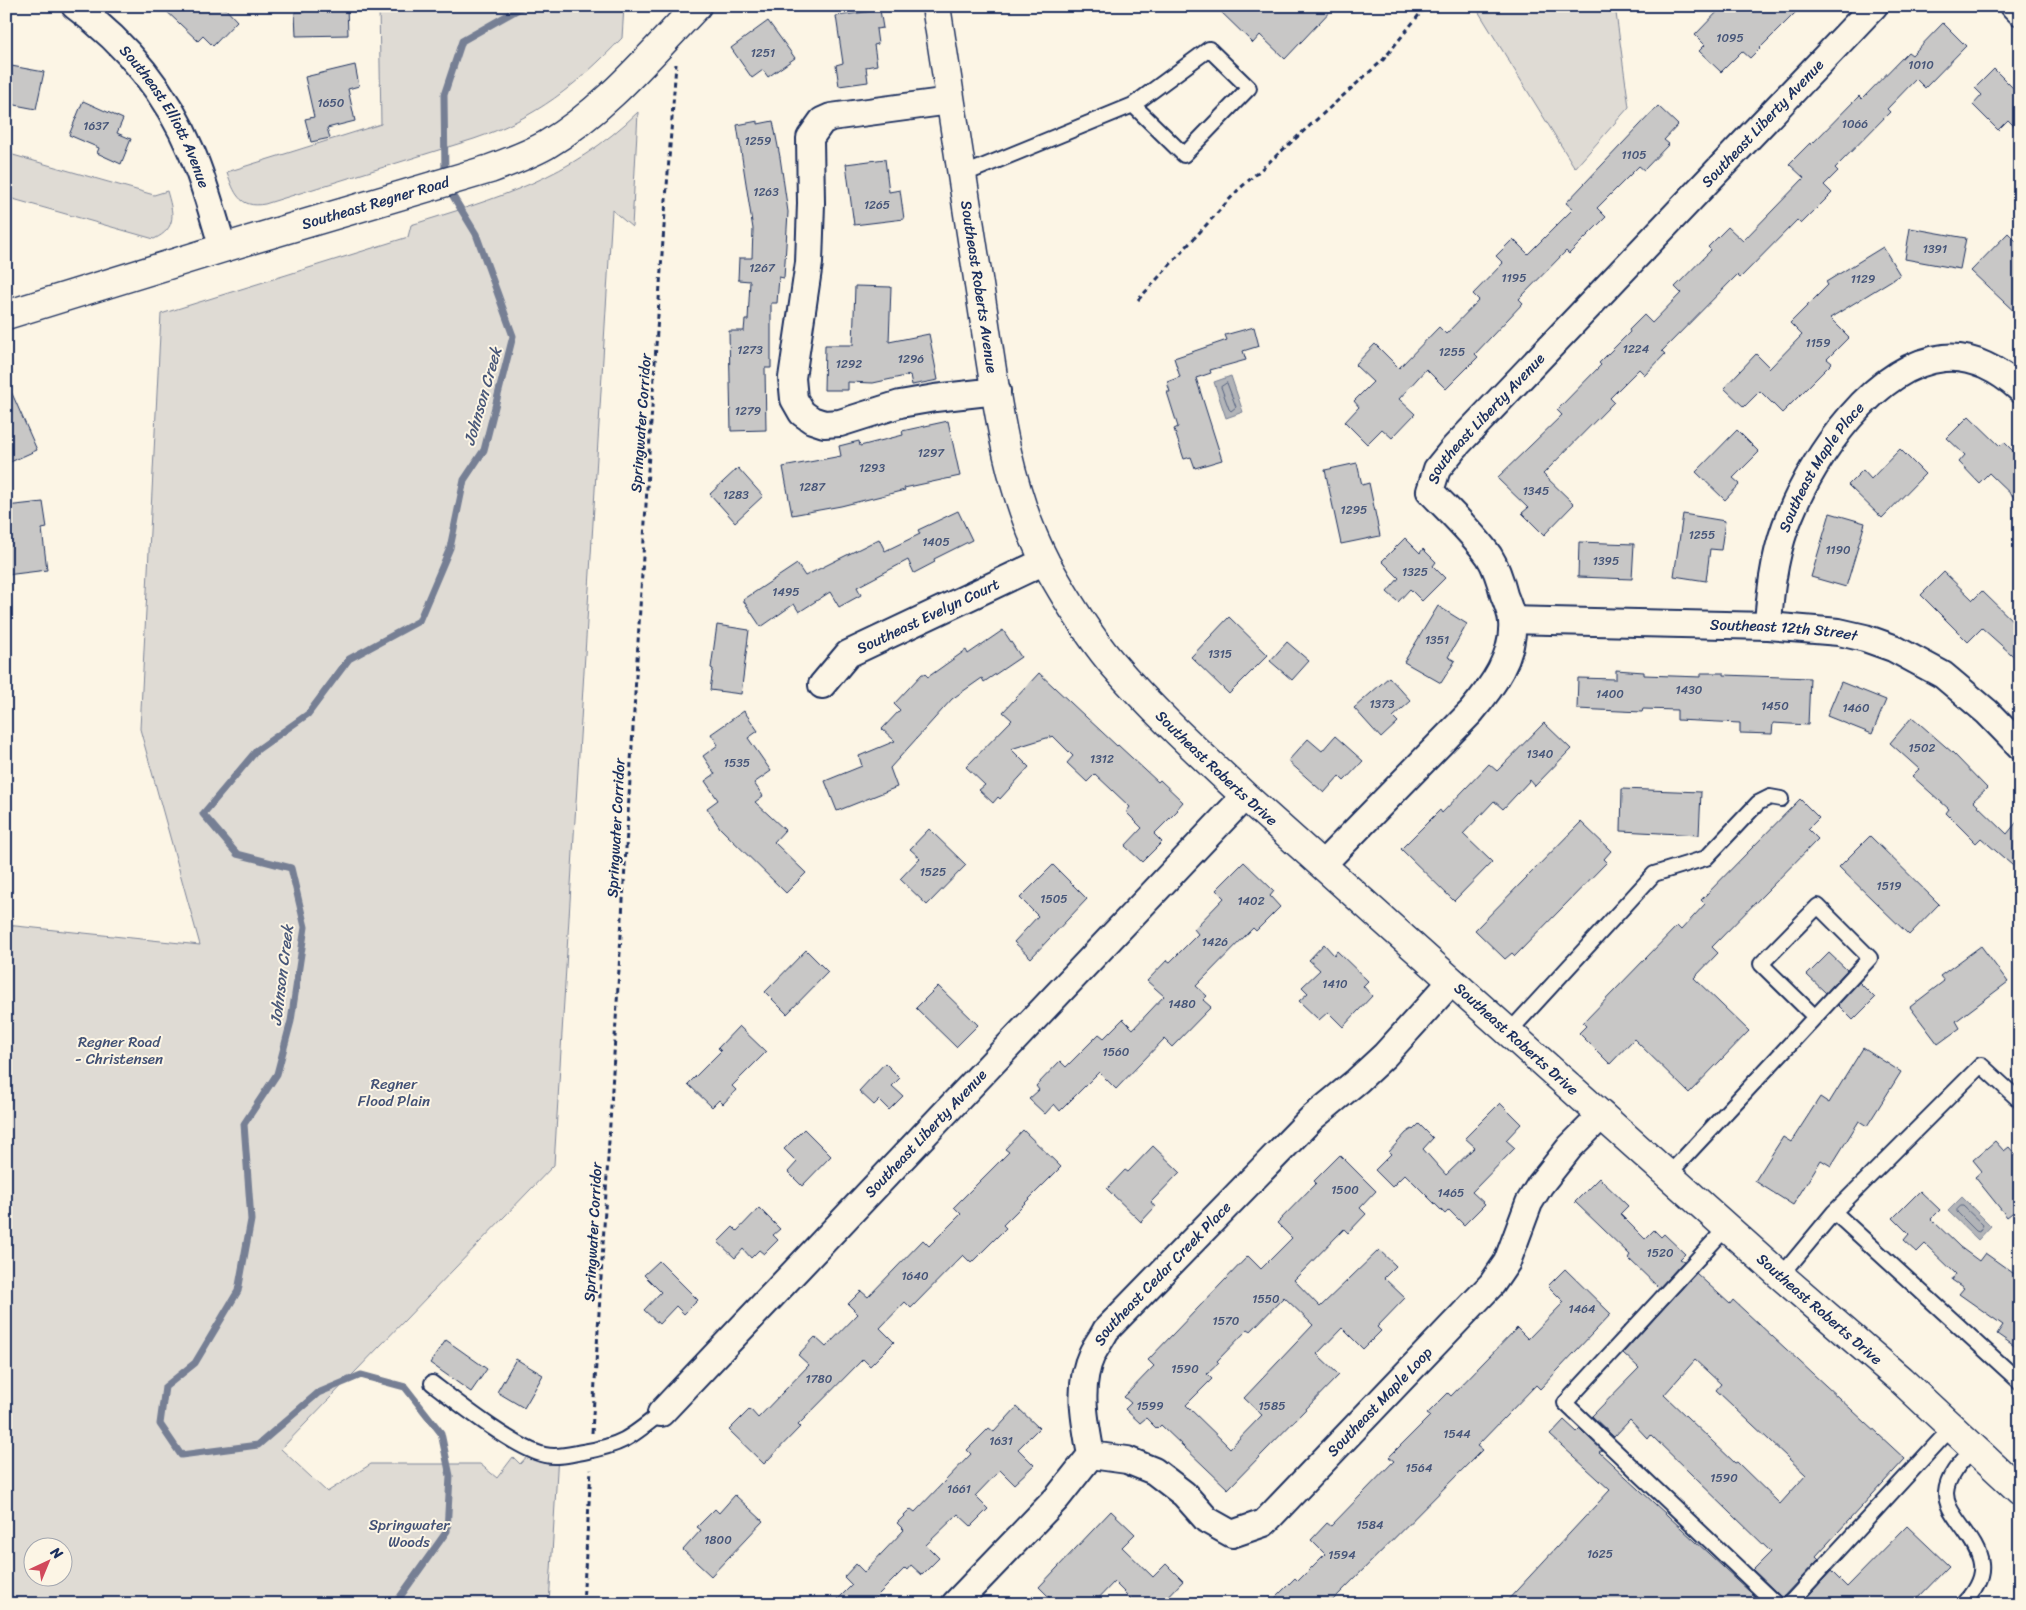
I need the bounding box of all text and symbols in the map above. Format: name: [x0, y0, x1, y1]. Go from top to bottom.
house number: 1095: [1716, 27, 1744, 49]
street label: Southeast Elliott Avenue: [113, 39, 217, 192]
house number: 1251: [751, 42, 775, 64]
street label: Southeast Liberty Avenue: [1695, 53, 1830, 194]
house number: 1010: [1908, 54, 1934, 76]
house number: 1650: [318, 92, 345, 114]
house number: 1066: [1842, 113, 1868, 135]
house number: 1637: [83, 115, 110, 137]
house number: 1259: [745, 130, 771, 152]
house number: 1105: [1621, 144, 1647, 166]
street label: Southeast Regner Road: [298, 168, 453, 237]
house number: 1263: [753, 181, 779, 203]
house number: 1265: [864, 194, 890, 216]
street label: Southeast Roberts Avenue: [953, 199, 1005, 375]
house number: 1391: [1923, 238, 1947, 260]
house number: 1267: [749, 257, 776, 279]
house number: 1195: [1502, 267, 1527, 289]
house number: 1129: [1851, 268, 1875, 290]
house number: 1159: [1806, 332, 1831, 354]
house number: 1224: [1623, 338, 1650, 360]
house number: 1273: [737, 339, 763, 361]
house number: 1255: [1439, 341, 1465, 363]
water label: Johnson Creek: [455, 342, 511, 449]
street label: Southeast Liberty Avenue: [1420, 347, 1551, 487]
house number: 1296: [898, 348, 924, 370]
street label: Springwater Corridor: [623, 352, 659, 493]
house number: 1292: [836, 353, 862, 375]
street label: Southeast Maple Place: [1771, 395, 1871, 536]
house number: 1279: [735, 400, 761, 422]
house number: 1297: [918, 442, 945, 464]
house number: 1293: [859, 457, 885, 479]
house number: 1287: [799, 476, 826, 498]
house number: 1345: [1523, 480, 1549, 502]
house number: 1283: [723, 484, 749, 506]
house number: 1295: [1341, 499, 1367, 521]
house number: 1255: [1689, 524, 1715, 546]
house number: 1405: [922, 531, 950, 553]
house number: 1190: [1825, 539, 1851, 561]
house number: 1395: [1593, 550, 1619, 572]
house number: 1325: [1402, 561, 1428, 583]
street label: Southeast Evelyn Court: [852, 571, 1004, 661]
house number: 1495: [772, 581, 800, 603]
street label: Southeast 12th Street: [1710, 612, 1861, 649]
house number: 1351: [1425, 629, 1449, 651]
house number: 1315: [1208, 643, 1232, 665]
house number: 1430: [1676, 679, 1703, 701]
house number: 1400: [1596, 683, 1624, 705]
house number: 1373: [1369, 693, 1395, 715]
house number: 1450: [1761, 695, 1789, 717]
house number: 1460: [1842, 697, 1870, 719]
street label: Southeast Roberts Drive: [1149, 704, 1284, 833]
house number: 1502: [1909, 737, 1936, 759]
house number: 1340: [1527, 743, 1554, 765]
house number: 1312: [1090, 748, 1114, 770]
house number: 1535: [724, 752, 750, 774]
street label: Springwater Corridor: [599, 757, 633, 898]
house number: 1525: [920, 861, 946, 883]
house number: 1519: [1877, 875, 1902, 897]
house number: 1505: [1040, 888, 1068, 910]
house number: 1402: [1237, 890, 1265, 912]
water label: Johnson Creek: [261, 922, 302, 1027]
house number: 1426: [1202, 931, 1228, 953]
house number: 1410: [1322, 973, 1348, 995]
street label: Southeast Roberts Drive: [1448, 976, 1585, 1102]
house number: 1480: [1168, 993, 1196, 1015]
park label: Regner Road - Christensen: [75, 1029, 163, 1072]
house number: 1560: [1103, 1041, 1130, 1063]
street label: Southeast Liberty Avenue: [858, 1063, 993, 1204]
park label: Regner Flood Plain: [358, 1071, 430, 1114]
street label: Springwater Corridor: [576, 1161, 610, 1302]
house number: 1500: [1331, 1179, 1359, 1201]
house number: 1465: [1438, 1182, 1464, 1204]
street label: Southeast Cedar Creek Place: [1087, 1195, 1238, 1351]
house number: 1520: [1647, 1242, 1674, 1264]
street label: Southeast Roberts Drive: [1750, 1247, 1889, 1372]
house number: 1640: [901, 1265, 929, 1287]
house number: 1550: [1252, 1288, 1280, 1310]
house number: 1464: [1569, 1298, 1596, 1320]
house number: 1570: [1213, 1310, 1240, 1332]
street label: Southeast Maple Loop: [1320, 1341, 1439, 1463]
house number: 1590: [1171, 1358, 1199, 1380]
house number: 1780: [806, 1368, 833, 1390]
house number: 1599: [1136, 1395, 1164, 1417]
house number: 1585: [1258, 1395, 1286, 1417]
house number: 1544: [1443, 1423, 1471, 1445]
house number: 1631: [989, 1430, 1013, 1452]
house number: 1564: [1406, 1457, 1433, 1479]
house number: 1590: [1710, 1467, 1738, 1489]
house number: 1661: [947, 1478, 971, 1500]
park label: Springwater Woods: [369, 1512, 450, 1555]
house number: 1584: [1356, 1514, 1384, 1536]
house number: 1800: [704, 1529, 732, 1551]
north arrow: [22, 1538, 72, 1588]
text: N: [44, 1540, 69, 1566]
house number: 1625: [1587, 1543, 1613, 1565]
house number: 1594: [1328, 1544, 1356, 1566]

